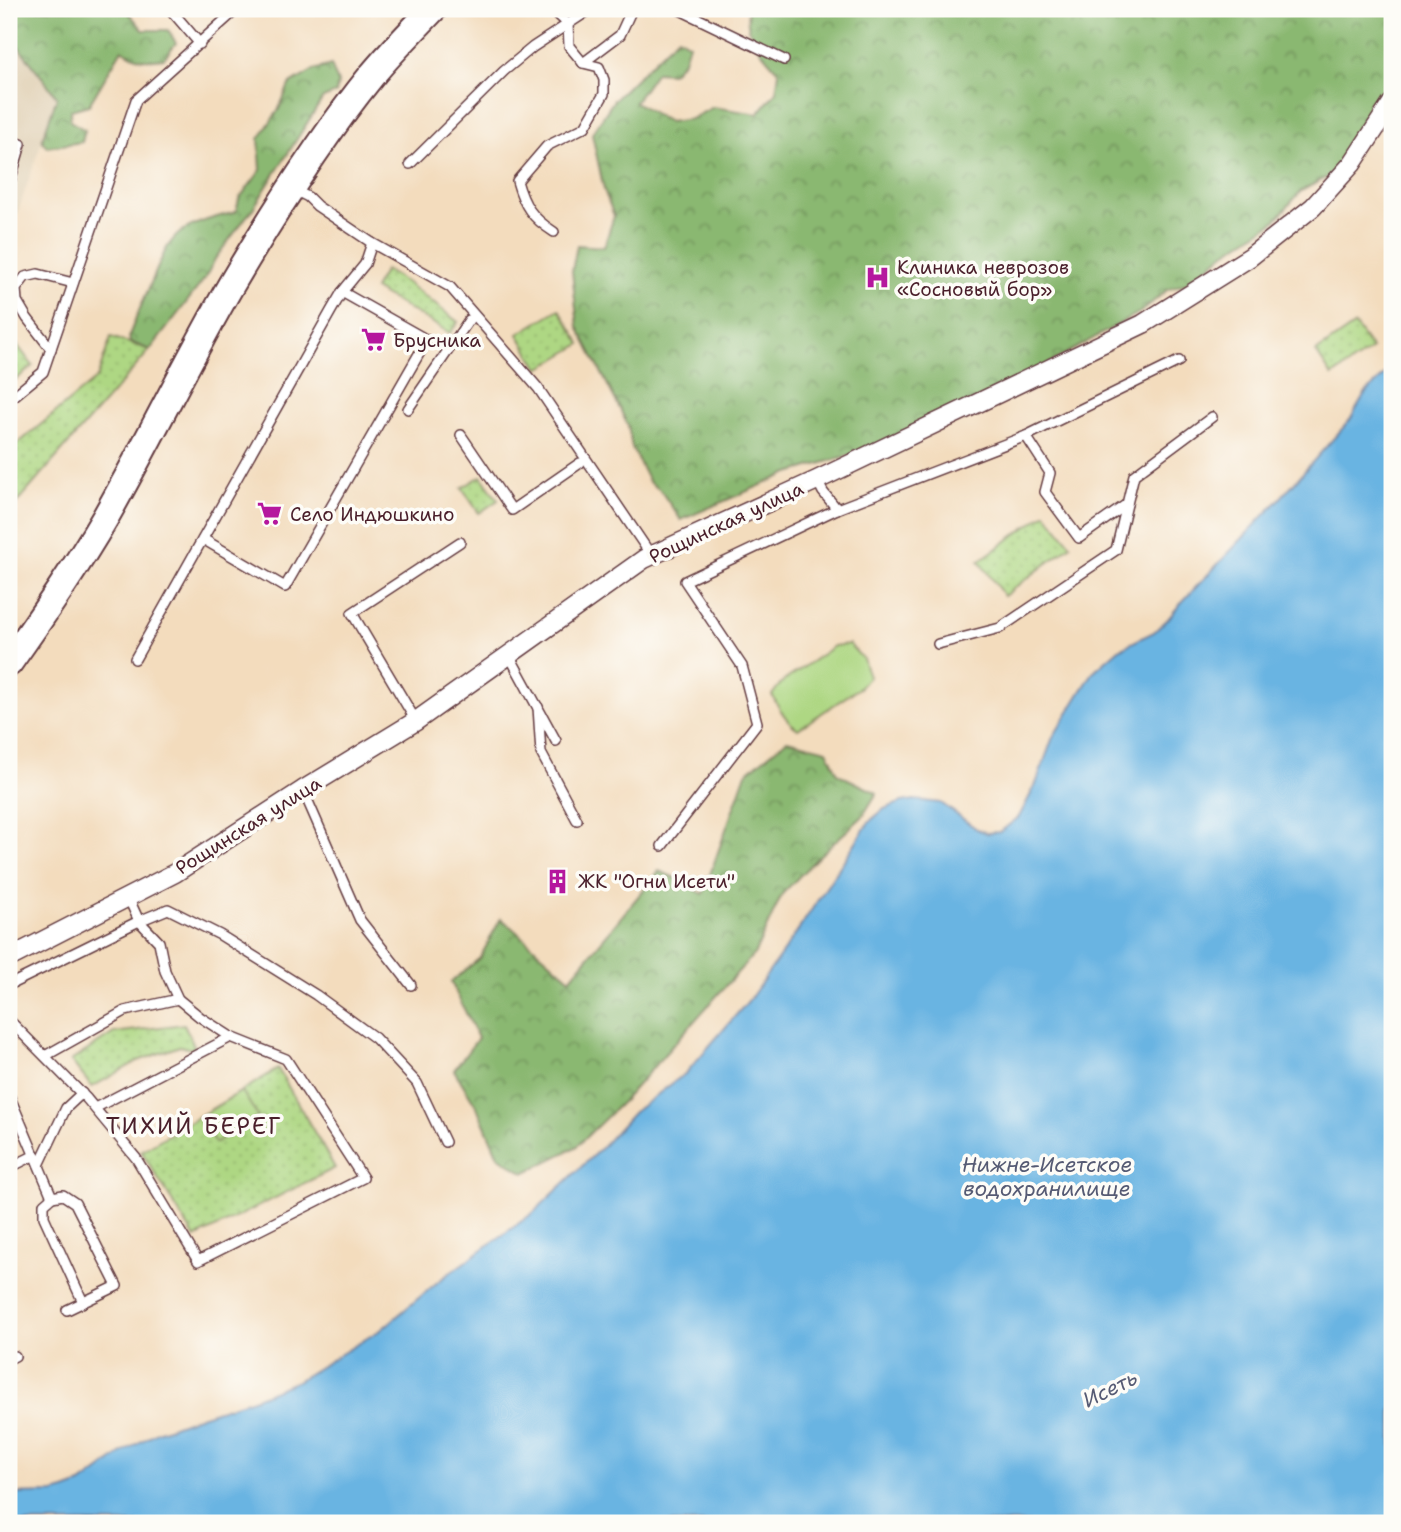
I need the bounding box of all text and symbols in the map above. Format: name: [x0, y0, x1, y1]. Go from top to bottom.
place label: Клиника неврозов «Сосновый бор»: [897, 255, 1069, 302]
hospital icon: Клиника неврозов «Сосновый бор»: [863, 264, 891, 292]
supermarket icon: Брусника: [359, 326, 387, 354]
place label: Брусника: [393, 328, 481, 353]
street label: Рощинская улица: [645, 476, 808, 569]
supermarket icon: Село Индюшкино: [256, 500, 284, 528]
place label: Село Индюшкино: [290, 502, 454, 527]
street label: Рощинская улица: [171, 770, 326, 880]
building icon: ЖК "Огни Исети": [544, 867, 572, 895]
place label: ЖК "Огни Исети": [578, 869, 735, 894]
district label: ТИХИЙ БЕРЕГ: [106, 1111, 282, 1141]
water label: Нижне-Исетское водохранилище: [962, 1151, 1132, 1203]
water label: Исеть: [1078, 1364, 1142, 1414]

